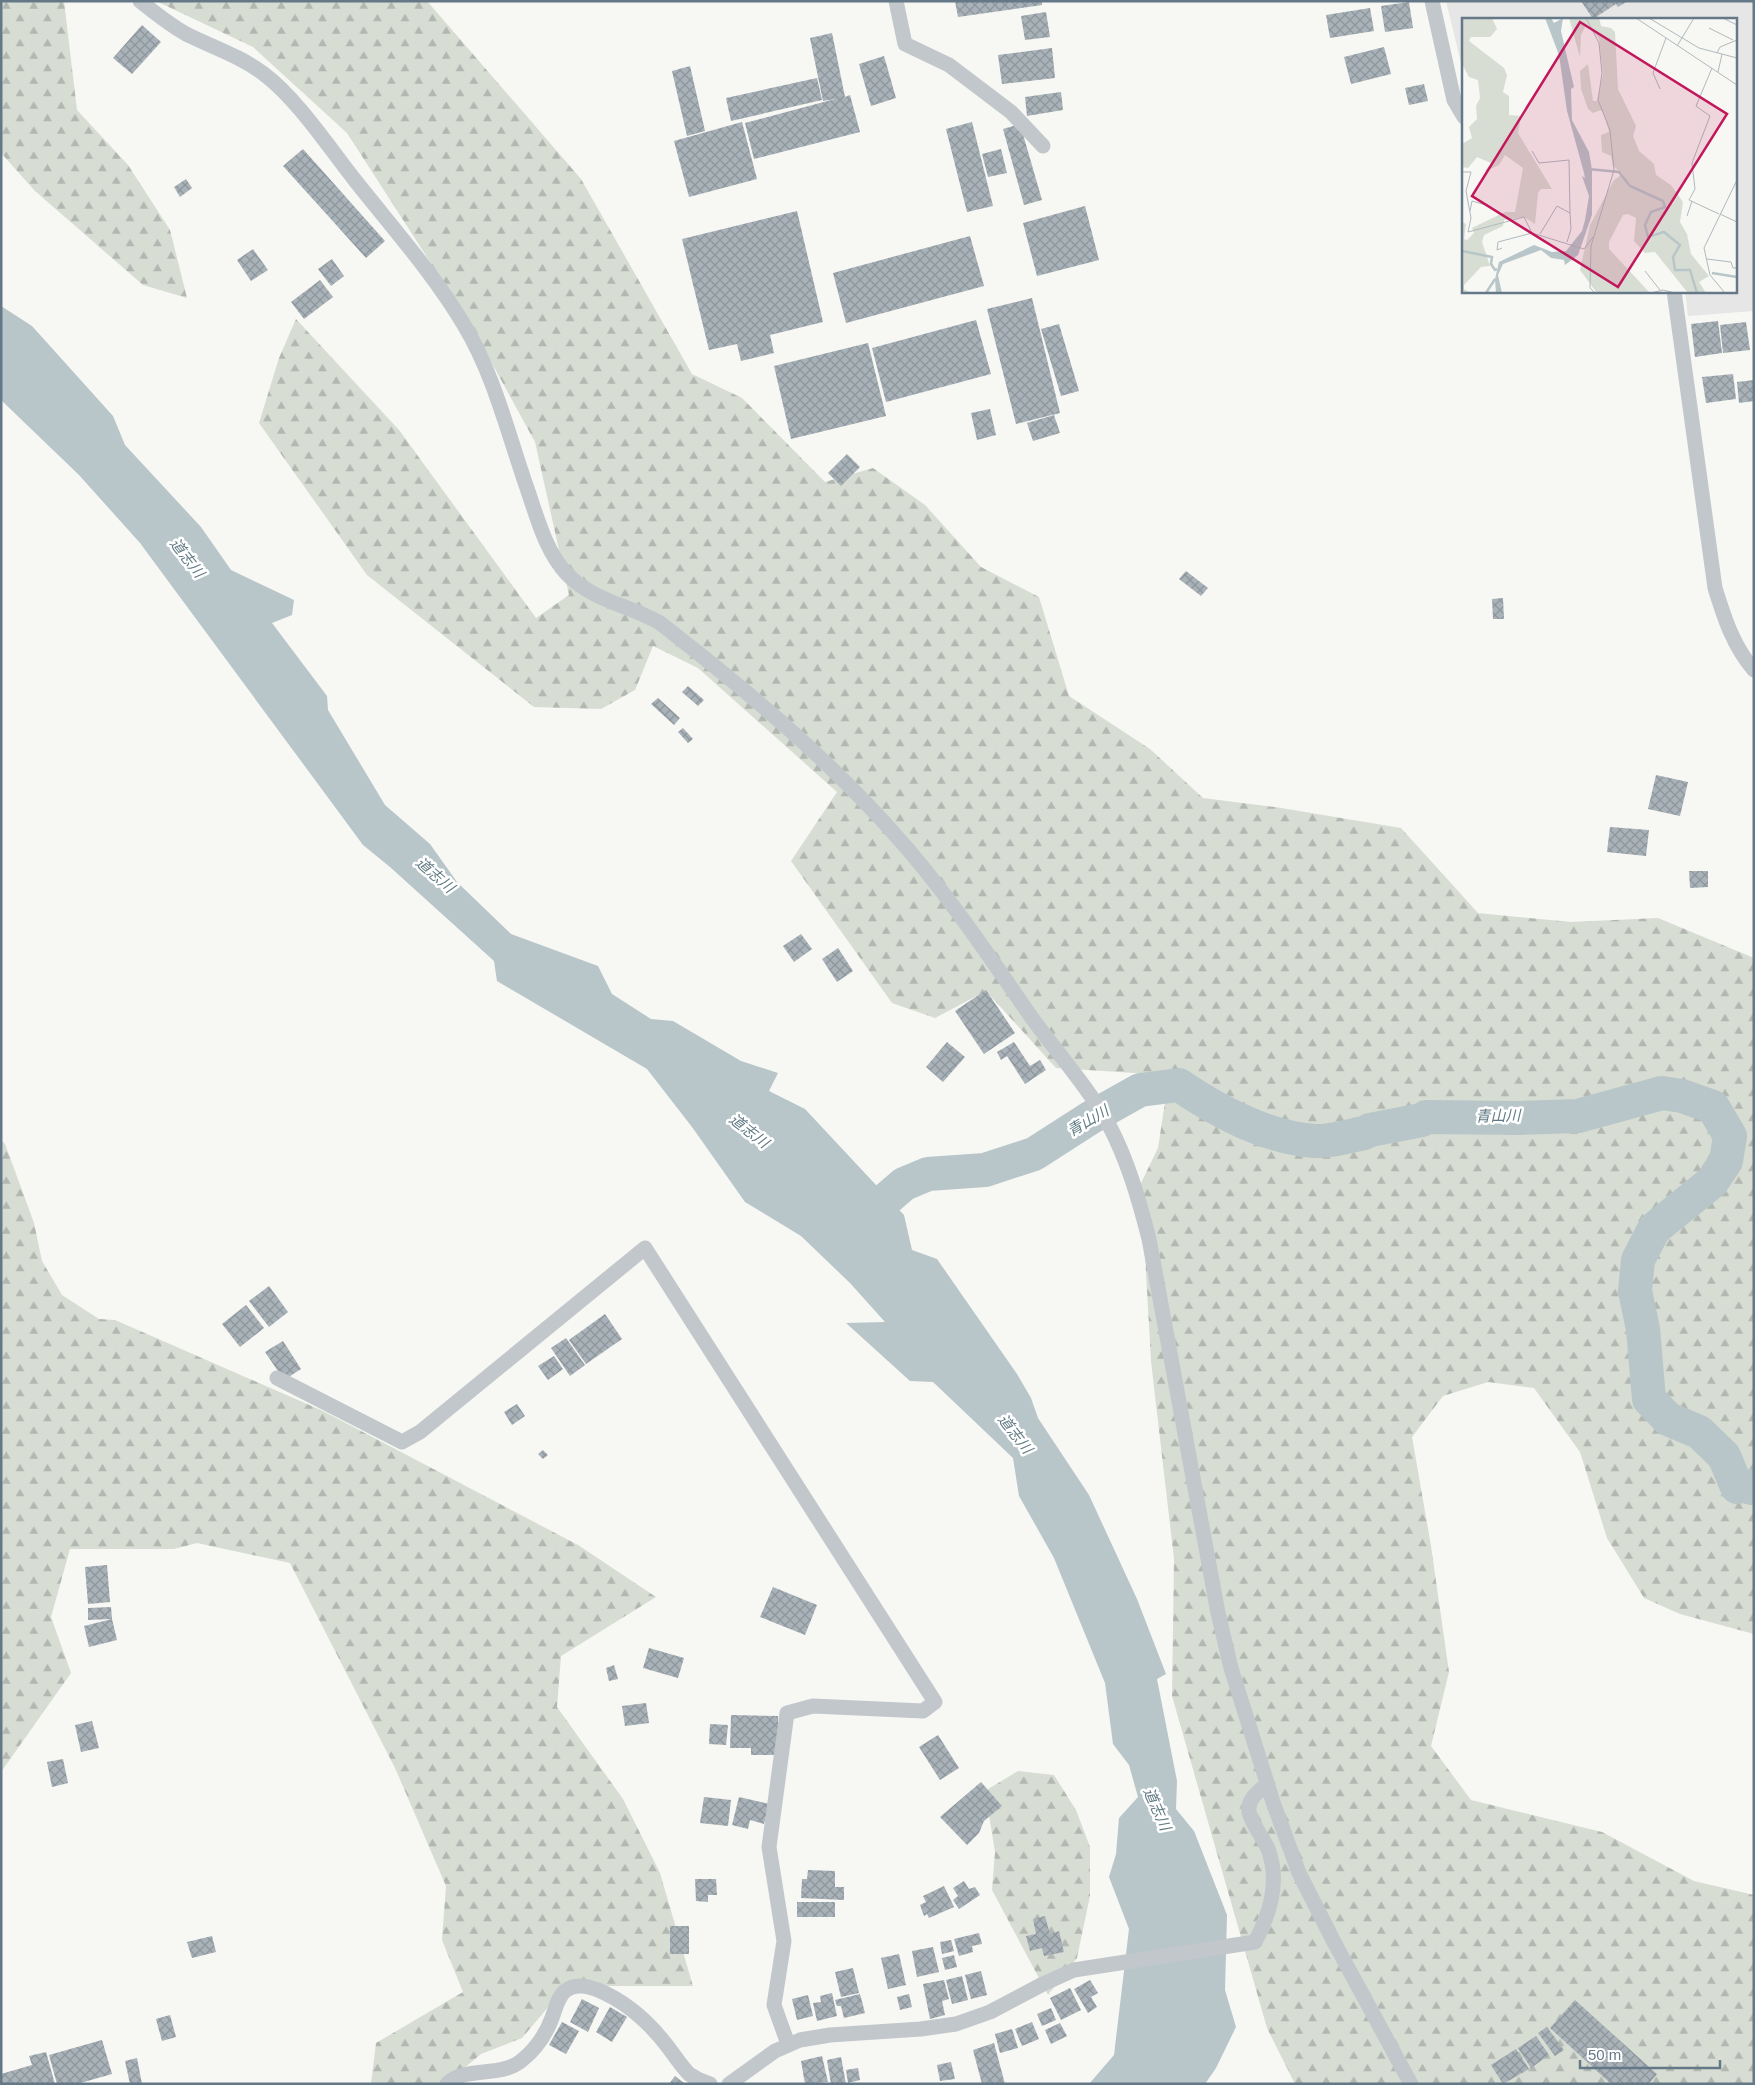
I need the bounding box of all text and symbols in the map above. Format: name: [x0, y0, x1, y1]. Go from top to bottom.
inset map: [1462, 18, 1738, 292]
water label: 道志川: [167, 535, 209, 582]
water label: 道志川: [413, 853, 459, 897]
water label: 青山川: [1064, 1101, 1113, 1139]
water label: 青山川: [1475, 1107, 1523, 1124]
water label: 道志川: [726, 1110, 774, 1152]
water label: 道志川: [995, 1411, 1037, 1458]
water label: 道志川: [1141, 1785, 1175, 1835]
scale bar: [1580, 2038, 1720, 2070]
text: 50 m: [1588, 2046, 1621, 2063]

